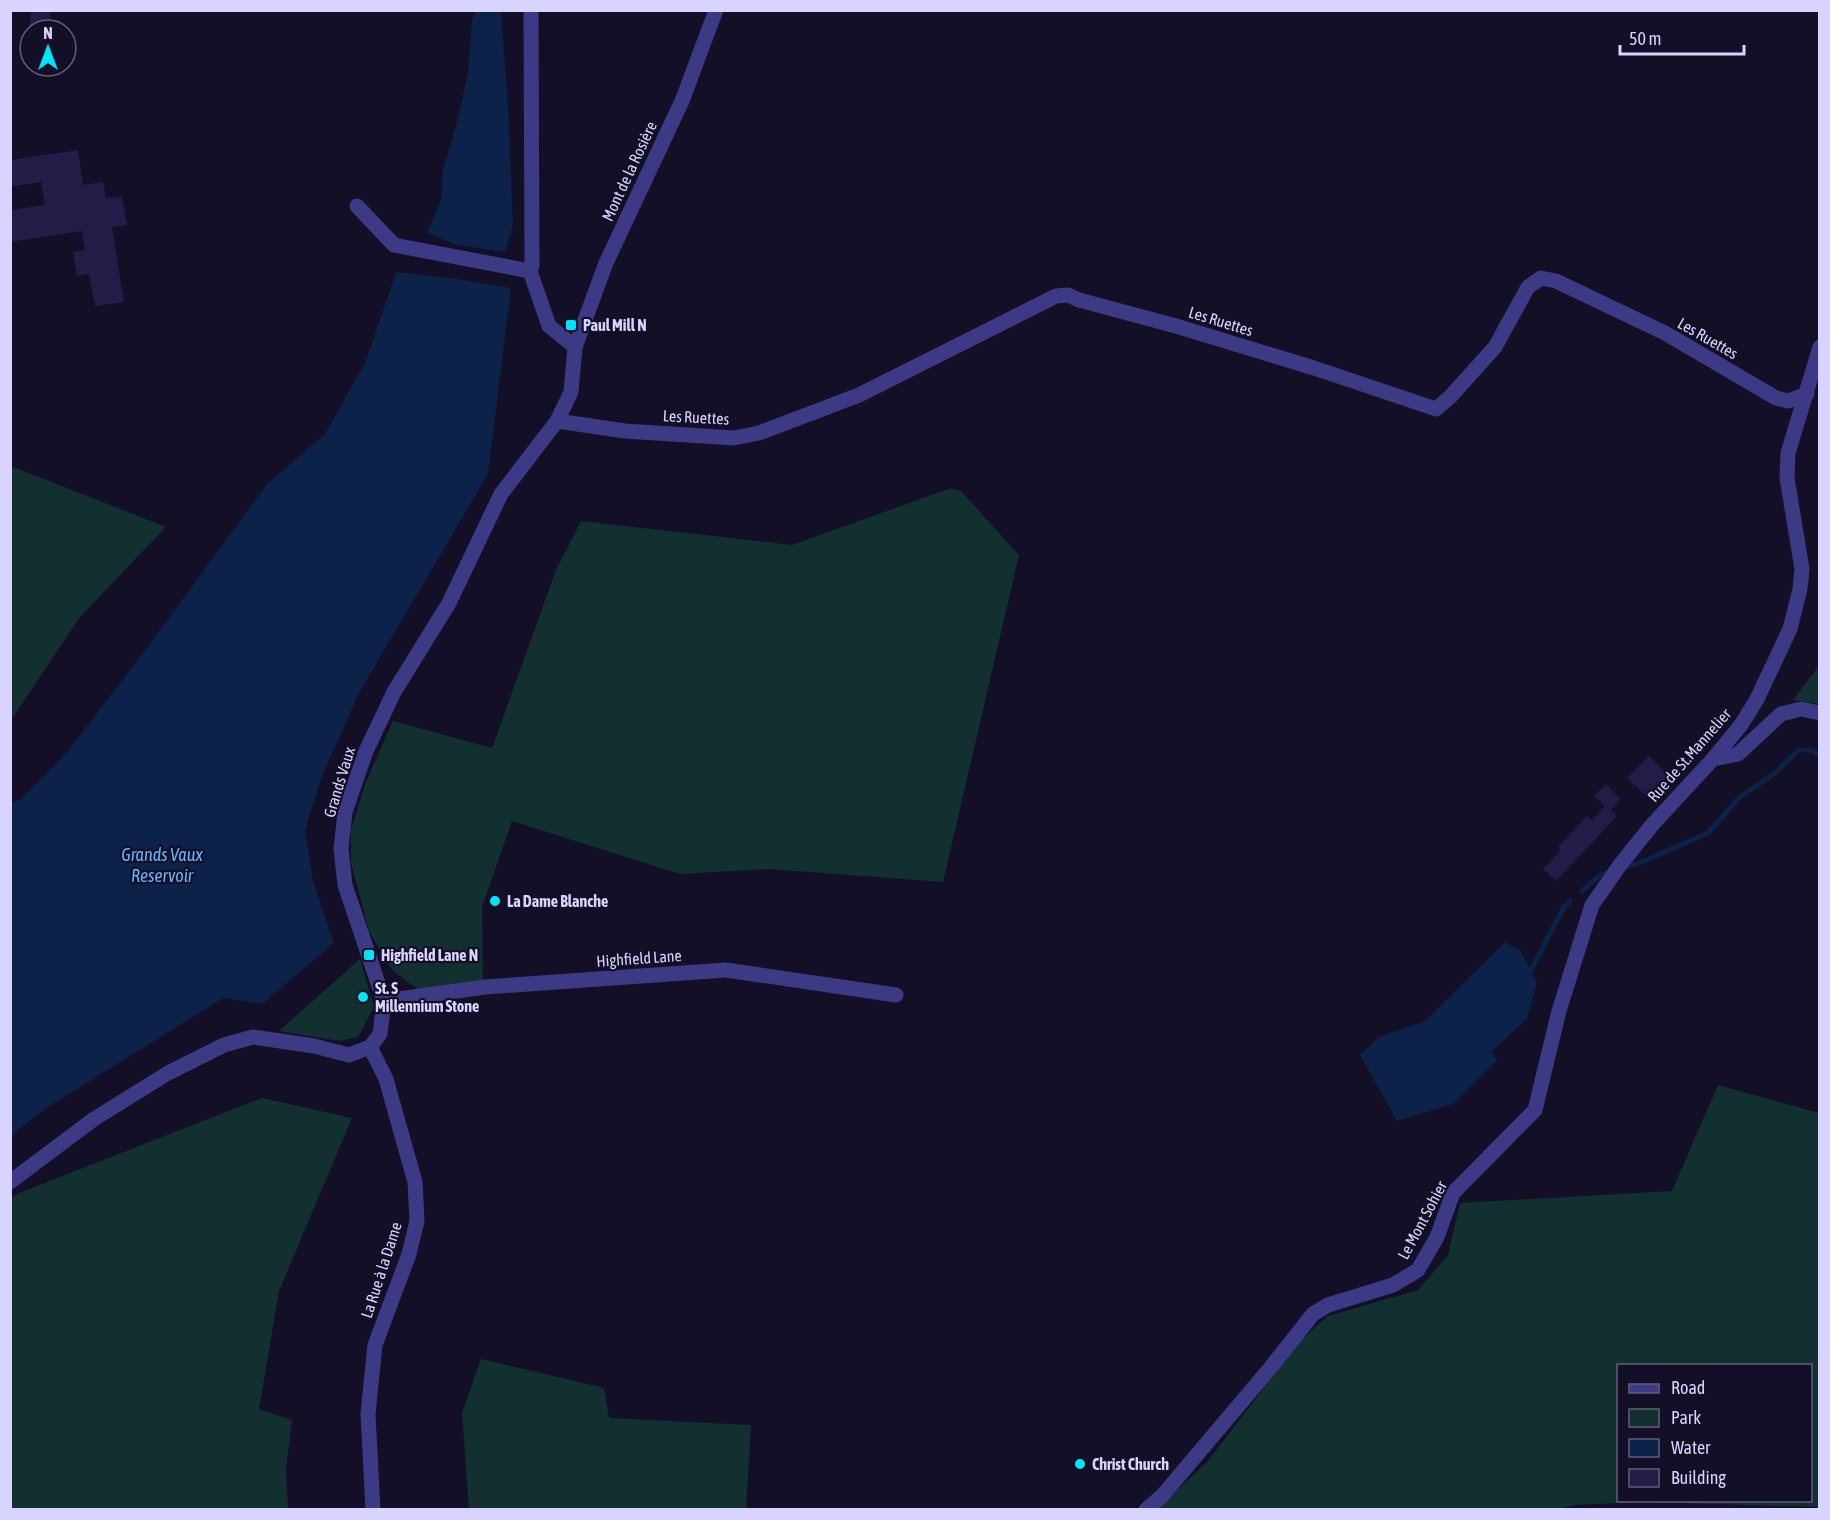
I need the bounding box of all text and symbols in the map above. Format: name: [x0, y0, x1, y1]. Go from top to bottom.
north arrow: [18, 18, 78, 78]
scale bar: [1620, 18, 1744, 56]
text: N: [43, 24, 53, 42]
text: 50 m: [1629, 28, 1661, 49]
street label: Mont de la Rosière: [598, 118, 660, 224]
street label: Les Ruettes: [1187, 303, 1256, 339]
street label: Les Ruettes: [1675, 314, 1741, 363]
place label: Paul Mill N: [583, 316, 647, 334]
marker: Paul Mill N: [564, 318, 578, 332]
street label: Les Ruettes: [662, 406, 730, 428]
street label: Rue de St.Mannelier: [1644, 705, 1734, 805]
street label: Grands Vaux: [320, 744, 358, 819]
water label: Grands Vaux Reservoir: [121, 844, 203, 886]
place label: La Dame Blanche: [507, 892, 608, 910]
marker: La Dame Blanche: [488, 894, 502, 908]
place label: Highfield Lane N: [381, 946, 478, 964]
street label: Highfield Lane: [596, 946, 682, 971]
marker: Highfield Lane N: [362, 948, 376, 962]
place label: St. S Millennium Stone: [375, 979, 479, 1015]
marker: St. S Millennium Stone: [356, 990, 370, 1004]
street label: Le Mont Sohier: [1394, 1178, 1450, 1262]
street label: La Rue à la Dame: [357, 1220, 405, 1320]
legend: [1617, 1364, 1812, 1502]
text: Road: [1671, 1377, 1705, 1398]
text: Park: [1671, 1407, 1701, 1428]
text: Water: [1671, 1437, 1711, 1458]
place label: Christ Church: [1092, 1455, 1169, 1473]
marker: Christ Church: [1073, 1457, 1087, 1471]
text: Building: [1671, 1467, 1726, 1488]

